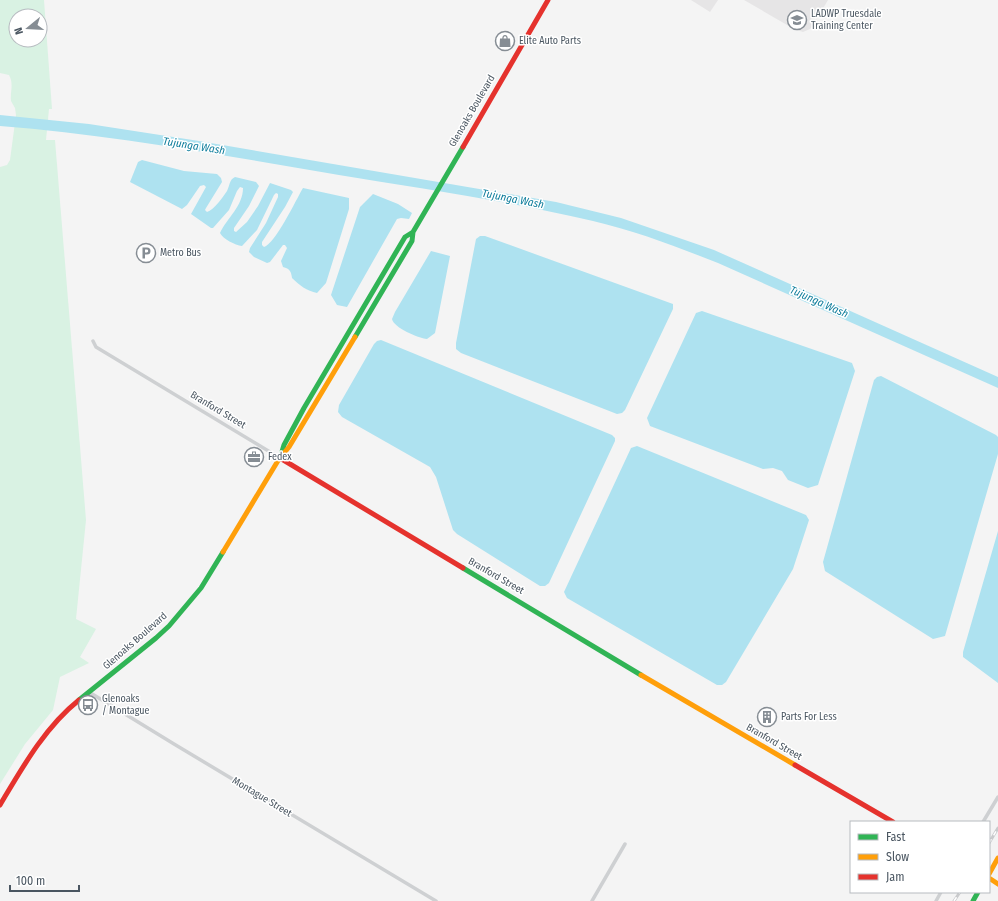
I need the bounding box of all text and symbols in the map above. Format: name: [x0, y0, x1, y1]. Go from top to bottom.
north arrow: [8, 8, 48, 48]
place label: LADWP Truesdale Training Center: [811, 8, 882, 32]
school or university icon: LADWP Truesdale Training Center: [786, 9, 808, 31]
text: N: [12, 26, 26, 36]
shop icon: Elite Auto Parts: [494, 30, 516, 52]
place label: Elite Auto Parts: [519, 35, 581, 47]
street label: Glenoaks Boulevard: [447, 73, 497, 149]
water label: Tujunga Wash: [162, 135, 226, 157]
water label: Tujunga Wash: [481, 187, 545, 211]
parking icon: Metro Bus: [135, 242, 157, 264]
place label: Metro Bus: [160, 247, 201, 259]
water label: Tujunga Wash: [788, 283, 851, 321]
street label: Branford Street: [188, 389, 249, 432]
office icon: Fedex: [243, 446, 265, 468]
place label: Fedex: [268, 451, 292, 463]
street label: Branford Street: [466, 555, 527, 597]
street label: Glenoaks Boulevard: [100, 610, 170, 672]
place label: Glenoaks / Montague: [102, 693, 149, 717]
bus stop icon: Glenoaks / Montague: [77, 694, 99, 716]
building icon: Parts For Less: [756, 706, 778, 728]
place label: Parts For Less: [781, 711, 837, 723]
street label: Branford Street: [744, 721, 805, 763]
street label: Montague Street: [230, 775, 295, 820]
legend: [850, 821, 990, 893]
text: Fast: [886, 830, 905, 844]
text: Slow: [886, 850, 909, 864]
scale bar: [10, 867, 79, 893]
text: Jam: [886, 870, 904, 884]
text: 100 m: [16, 874, 45, 888]

